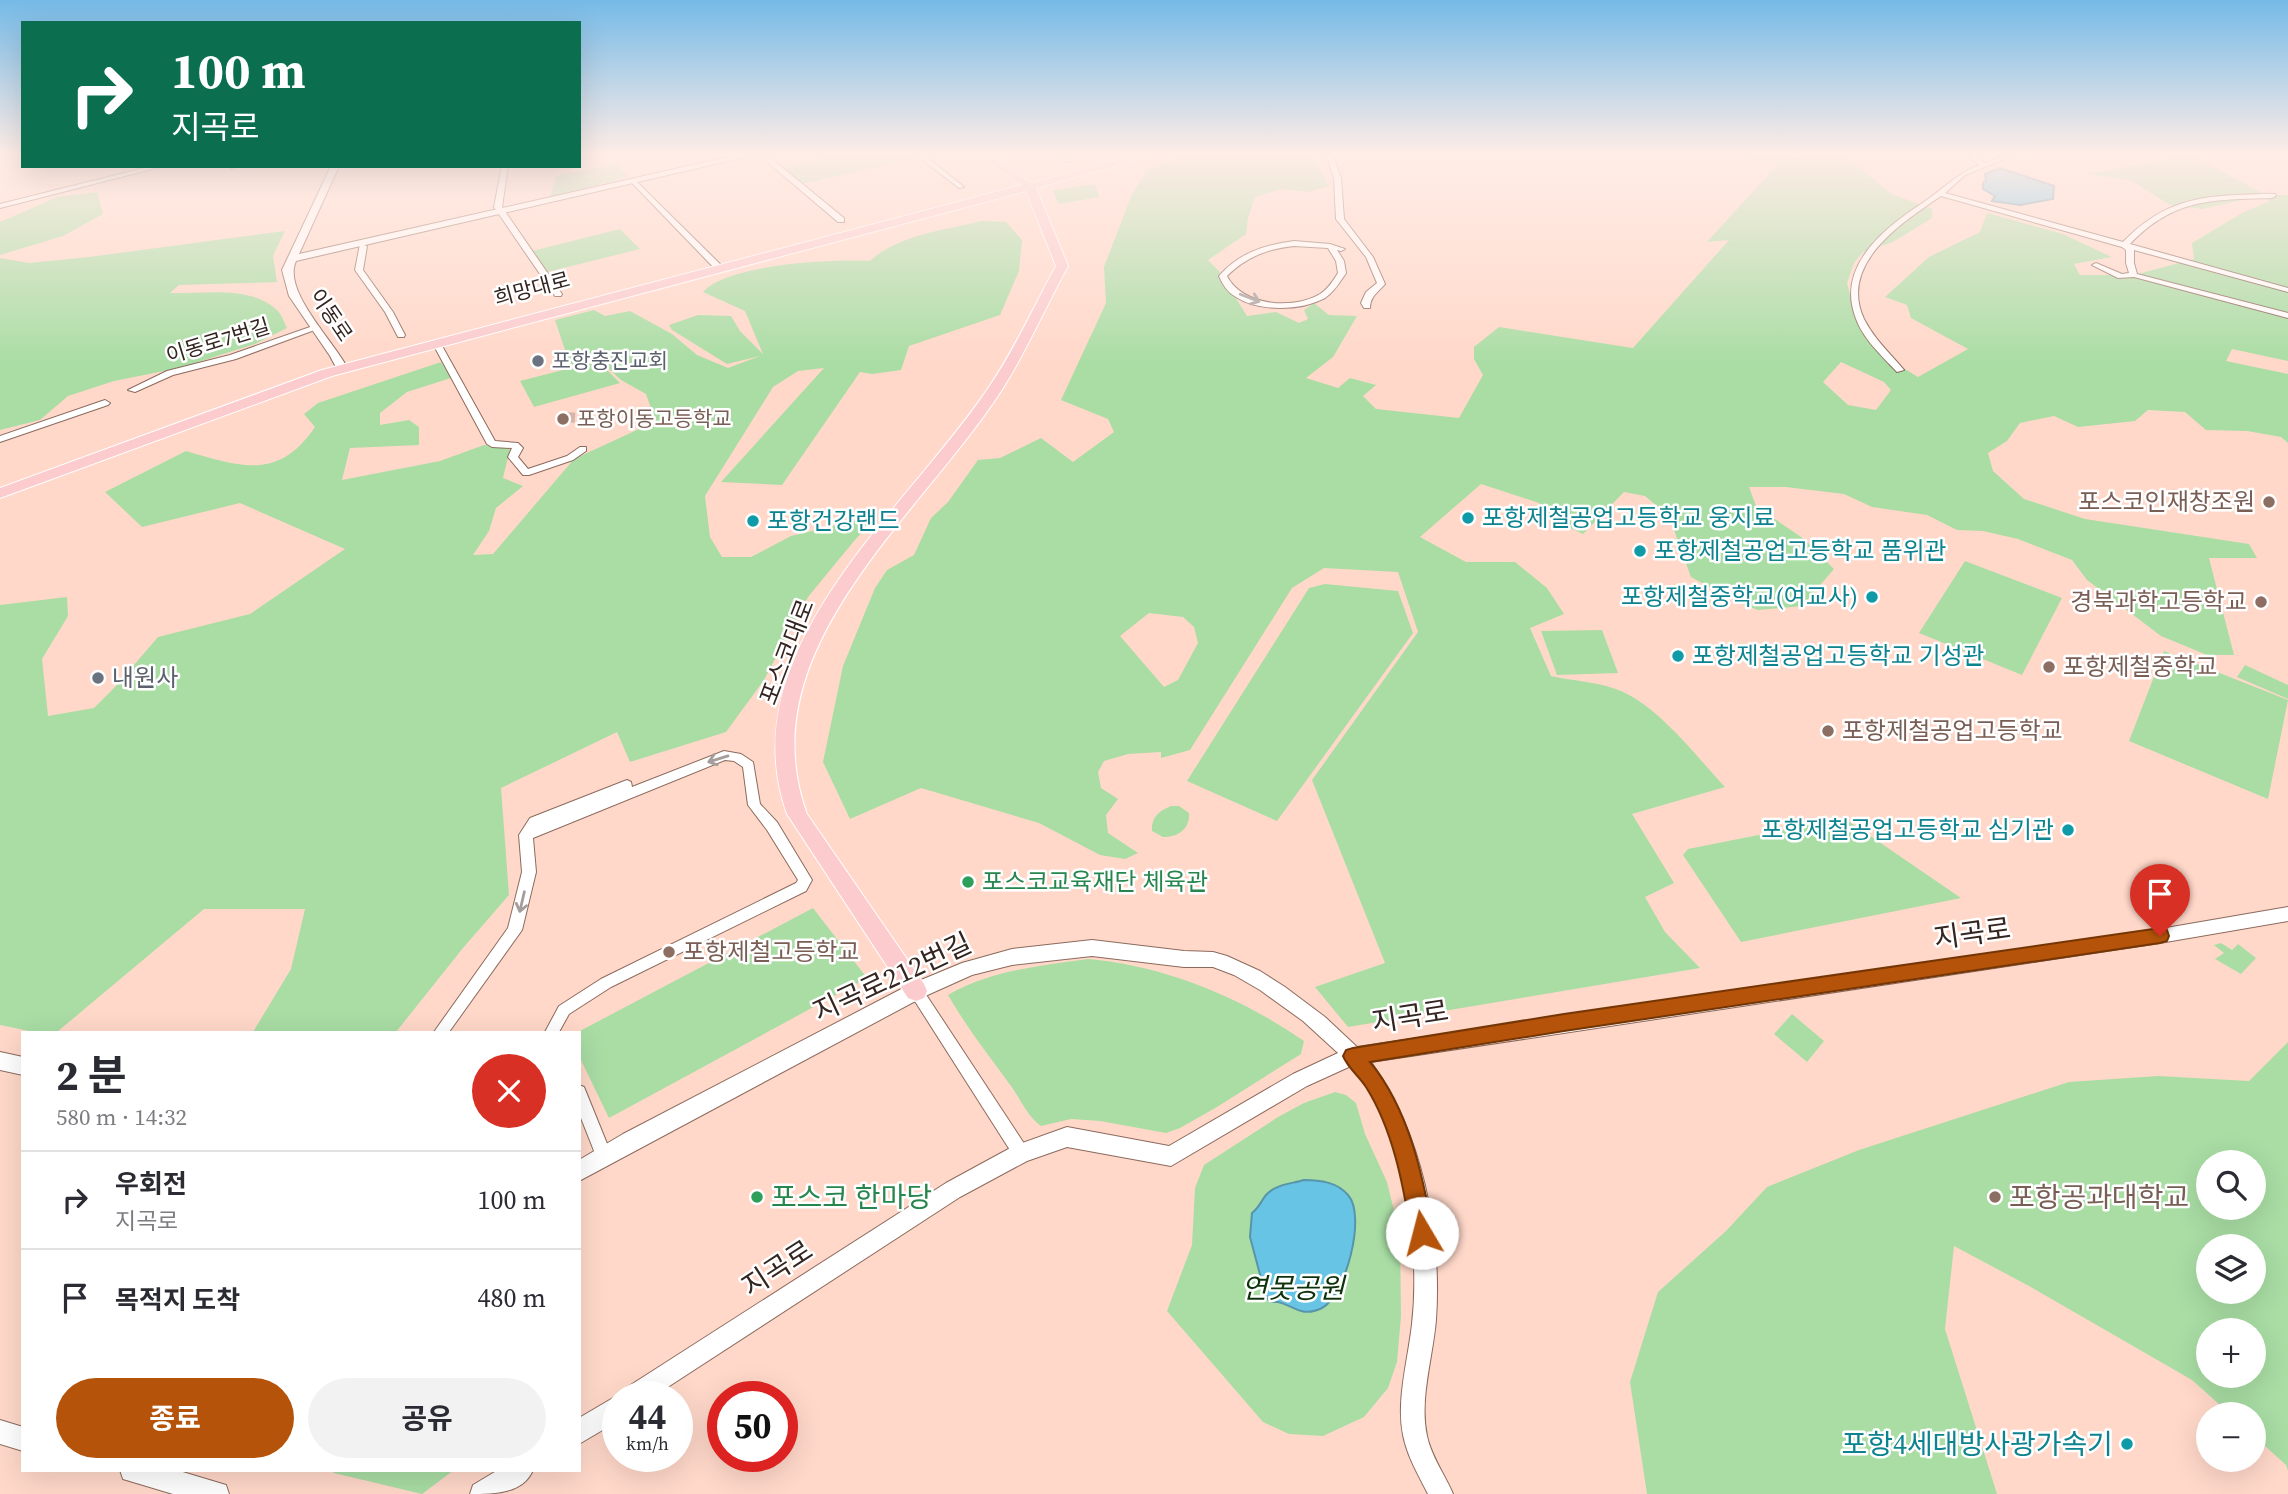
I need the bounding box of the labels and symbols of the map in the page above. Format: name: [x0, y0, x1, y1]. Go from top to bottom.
street label: 희망대로: [491, 265, 573, 313]
street label: 이동로: [303, 283, 360, 347]
one-way arrow: [1239, 293, 1261, 306]
street label: 이동로7번길: [162, 311, 273, 370]
place label: 포항충진교회: [552, 346, 668, 375]
marker: 포항충진교회: [530, 353, 546, 369]
place label: 포항이동고등학교: [577, 404, 732, 433]
marker: 포항이동고등학교: [555, 411, 571, 427]
place label: 포스코인재창조원: [2078, 485, 2255, 518]
marker: 포스코인재창조원: [2261, 494, 2277, 510]
place label: 포항제철공업고등학교 웅지료: [1482, 501, 1775, 534]
place label: 포항건강랜드: [767, 504, 899, 537]
marker: 포항제철공업고등학교 웅지료: [1460, 510, 1476, 526]
marker: 포항건강랜드: [745, 513, 761, 529]
place label: 포항제철공업고등학교 품위관: [1654, 534, 1947, 567]
marker: 포항제철공업고등학교 품위관: [1632, 543, 1648, 559]
place label: 포항제철중학교(여교사): [1621, 580, 1858, 613]
place label: 경북과학고등학교: [2070, 585, 2247, 618]
marker: 포항제철중학교(여교사): [1864, 589, 1880, 605]
street label: 포스코대로: [751, 594, 822, 709]
marker: 경북과학고등학교: [2253, 594, 2269, 610]
place label: 포항제철공업고등학교 기성관: [1692, 639, 1985, 672]
marker: 포항제철공업고등학교 기성관: [1670, 648, 1686, 664]
place label: 포항제철중학교: [2063, 650, 2218, 683]
marker: 포항제철중학교: [2041, 659, 2057, 675]
place label: 내원사: [112, 661, 178, 694]
marker: 내원사: [90, 670, 106, 686]
place label: 포항제철공업고등학교: [1842, 714, 2063, 747]
marker: 포항제철공업고등학교: [1820, 723, 1836, 739]
one-way arrow: [707, 754, 729, 767]
place label: 포항제철공업고등학교 심기관: [1761, 813, 2054, 846]
marker: 포항제철공업고등학교 심기관: [2060, 822, 2076, 838]
pin: [2130, 864, 2190, 936]
place label: 포스코교육재단 체육관: [982, 865, 1208, 898]
marker: 포스코교육재단 체육관: [960, 874, 976, 890]
one-way arrow: [514, 890, 528, 913]
street label: 지곡로: [1931, 909, 2013, 957]
street label: 지곡로212번길: [807, 924, 977, 1030]
place label: 포항제철고등학교: [683, 935, 860, 968]
marker: 포항제철고등학교: [661, 944, 677, 960]
street label: 지곡로: [1369, 991, 1451, 1041]
place label: 포스코 한마당: [771, 1178, 932, 1216]
place label: 포항공과대학교: [2009, 1178, 2189, 1216]
marker: 포스코 한마당: [749, 1189, 765, 1205]
marker: 포항공과대학교: [1987, 1189, 2003, 1205]
position arrow: [1385, 1196, 1459, 1270]
street label: 지곡로: [734, 1231, 820, 1305]
park label: 연못공원: [1241, 1269, 1347, 1307]
speed limit sign: 50: [707, 1381, 798, 1472]
place label: 포항4세대방사광가속기: [1841, 1425, 2113, 1463]
marker: 포항4세대방사광가속기: [2119, 1436, 2135, 1452]

